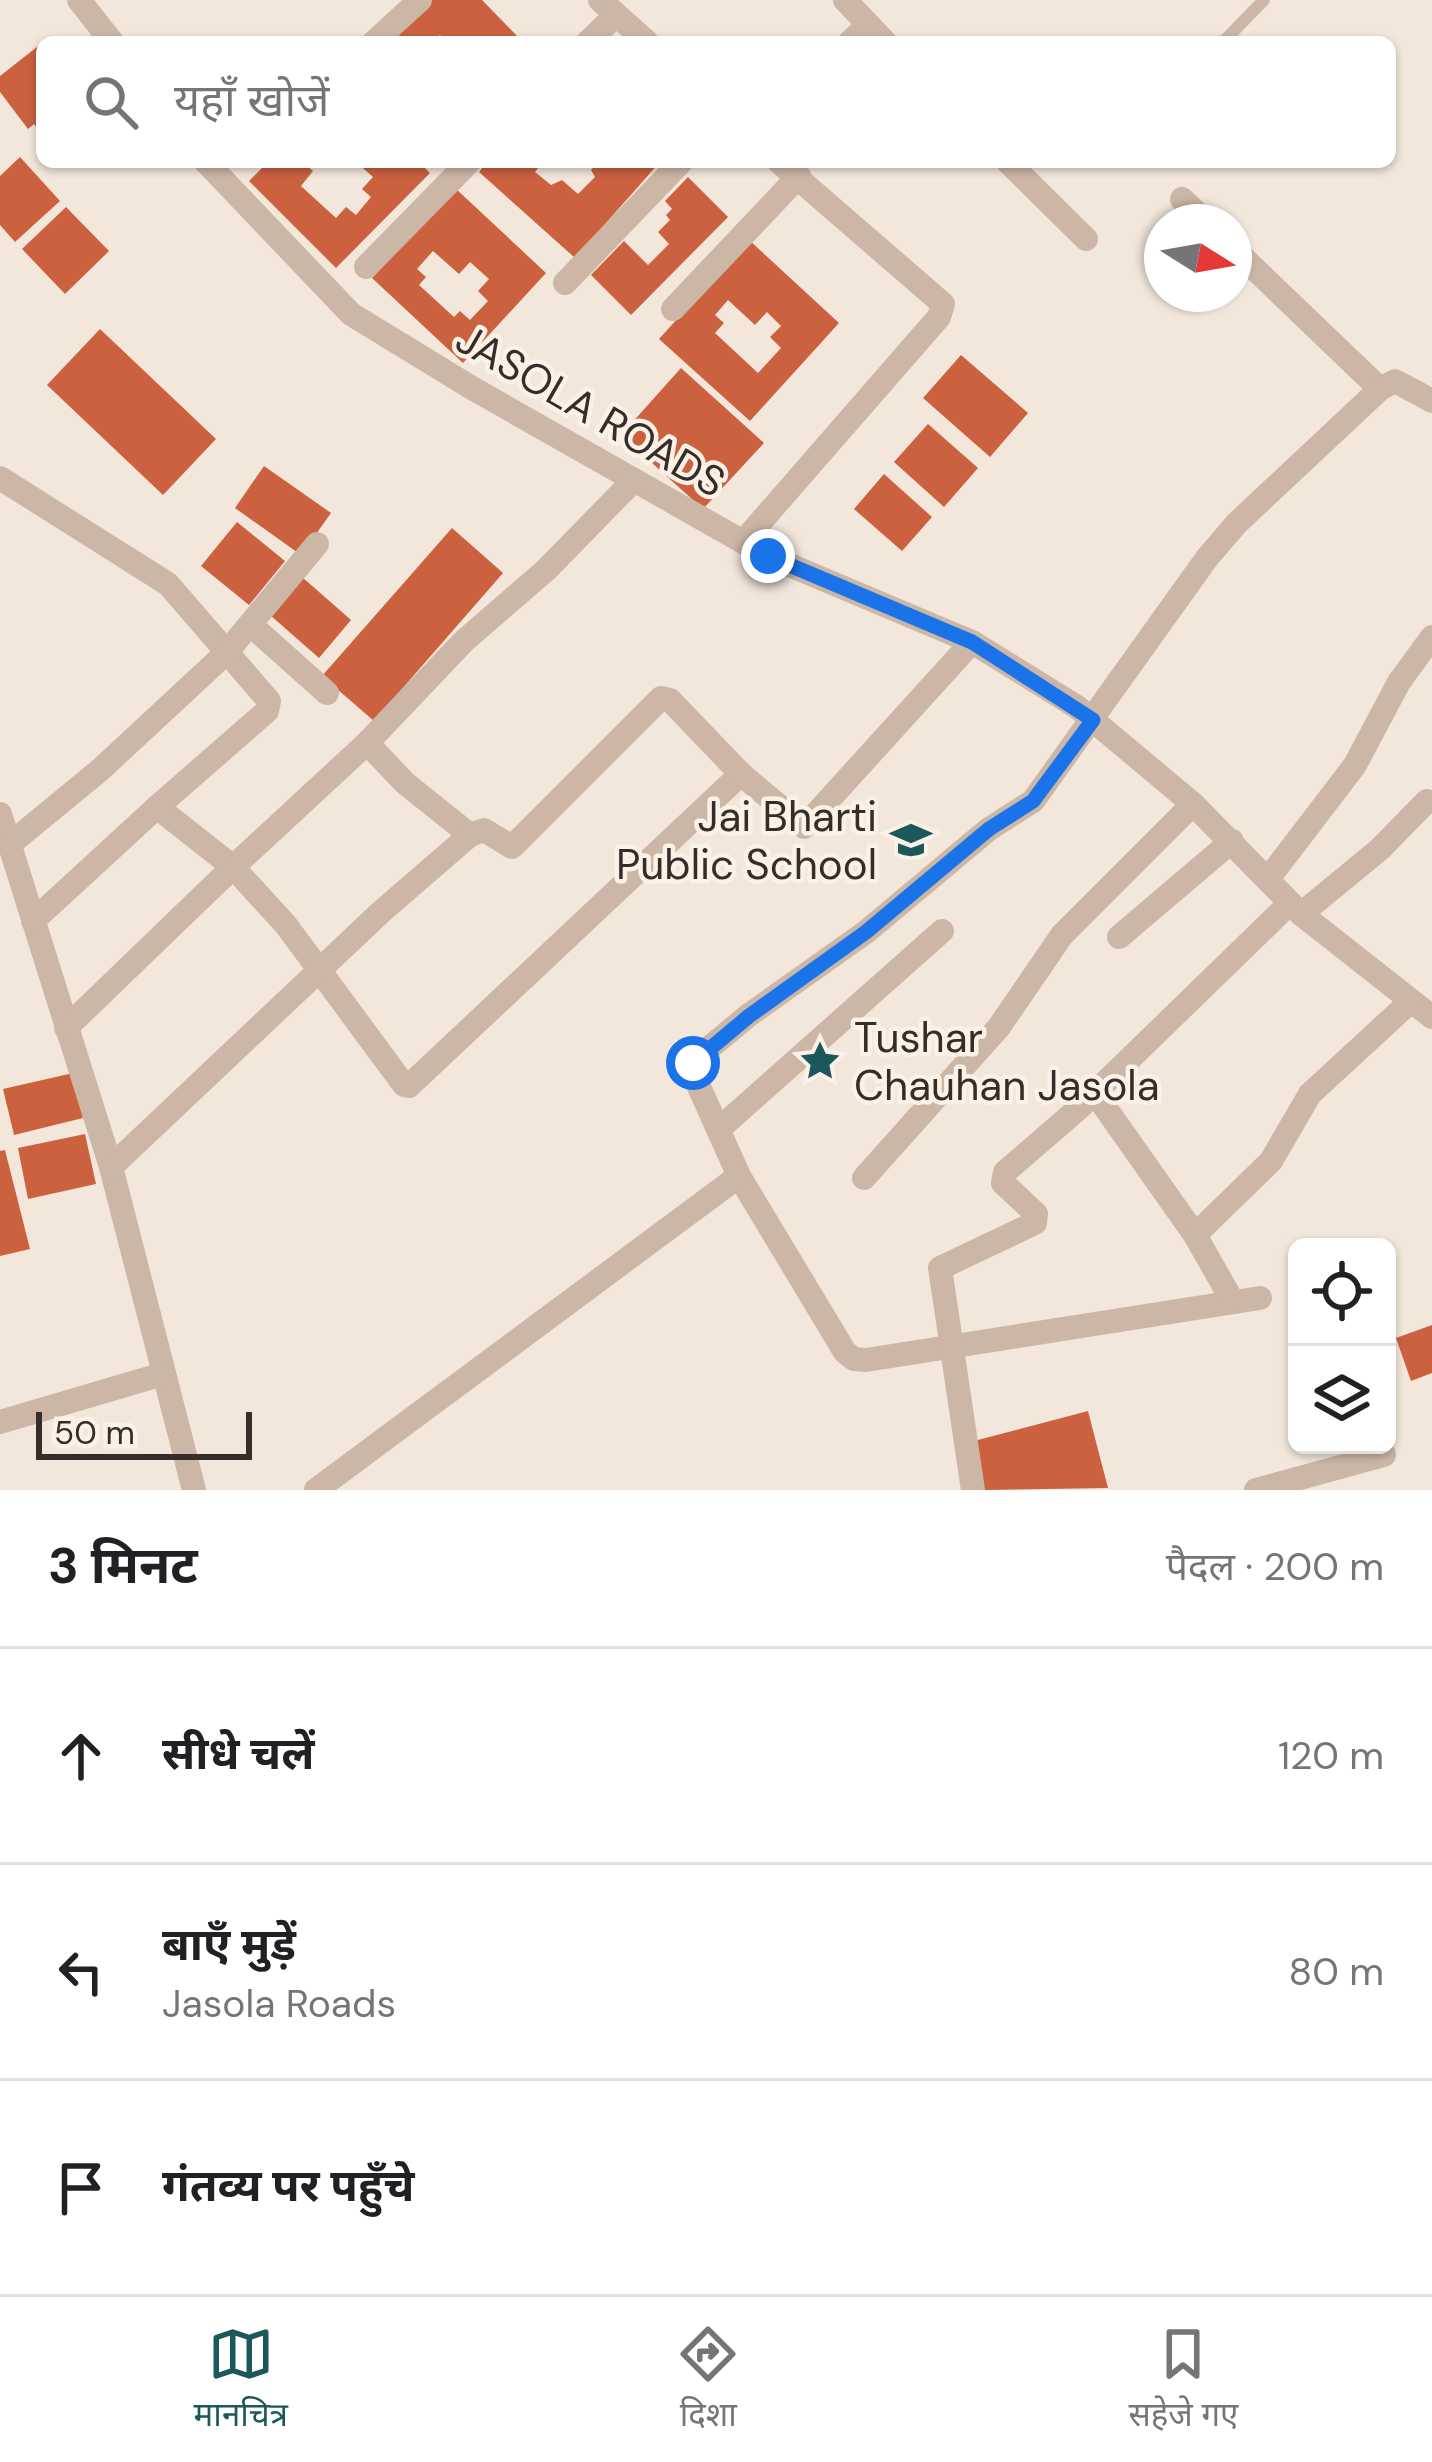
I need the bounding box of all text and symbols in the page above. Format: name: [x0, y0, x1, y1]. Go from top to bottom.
search box: [36, 36, 1396, 168]
icon: search: [78, 69, 144, 135]
text: यहाँ खोजें: [174, 71, 329, 130]
north arrow: [1144, 204, 1252, 312]
street label: JASOLA ROADS: [446, 311, 735, 510]
route end: [741, 529, 795, 583]
place label: Jai Bharti Public School: [616, 789, 877, 892]
school or university icon: Jai Bharti Public School: [888, 817, 934, 863]
place label: Tushar Chauhan Jasola: [854, 1010, 1160, 1113]
route start: [666, 1036, 720, 1090]
place icon: Tushar Chauhan Jasola: [797, 1038, 843, 1084]
map controls: [1288, 1238, 1396, 1454]
button: locate: [1288, 1238, 1396, 1346]
button: layers: [1288, 1346, 1396, 1454]
scale bar: [36, 1406, 252, 1459]
text: 50 m: [54, 1411, 135, 1454]
text: 3 मिनट: [48, 1532, 198, 1599]
text: पैदल · 200 m: [1166, 1541, 1384, 1592]
icon: ahead: [48, 1723, 114, 1789]
text: सीधे चलें: [162, 1724, 314, 1783]
text: 120 m: [1278, 1730, 1384, 1781]
text: बाएँ मुड़ें: [162, 1915, 296, 1974]
icon: left: [48, 1939, 114, 2005]
text: 80 m: [1288, 1946, 1384, 1997]
text: Jasola Roads: [162, 1978, 396, 2029]
icon: arrive: [48, 2155, 114, 2221]
text: गंतव्य पर पहुँचे: [162, 2156, 415, 2215]
tab: मानचित्र: [194, 2321, 288, 2439]
tab: दिशा: [675, 2321, 741, 2439]
tab: सहेजे गए: [1128, 2321, 1238, 2439]

